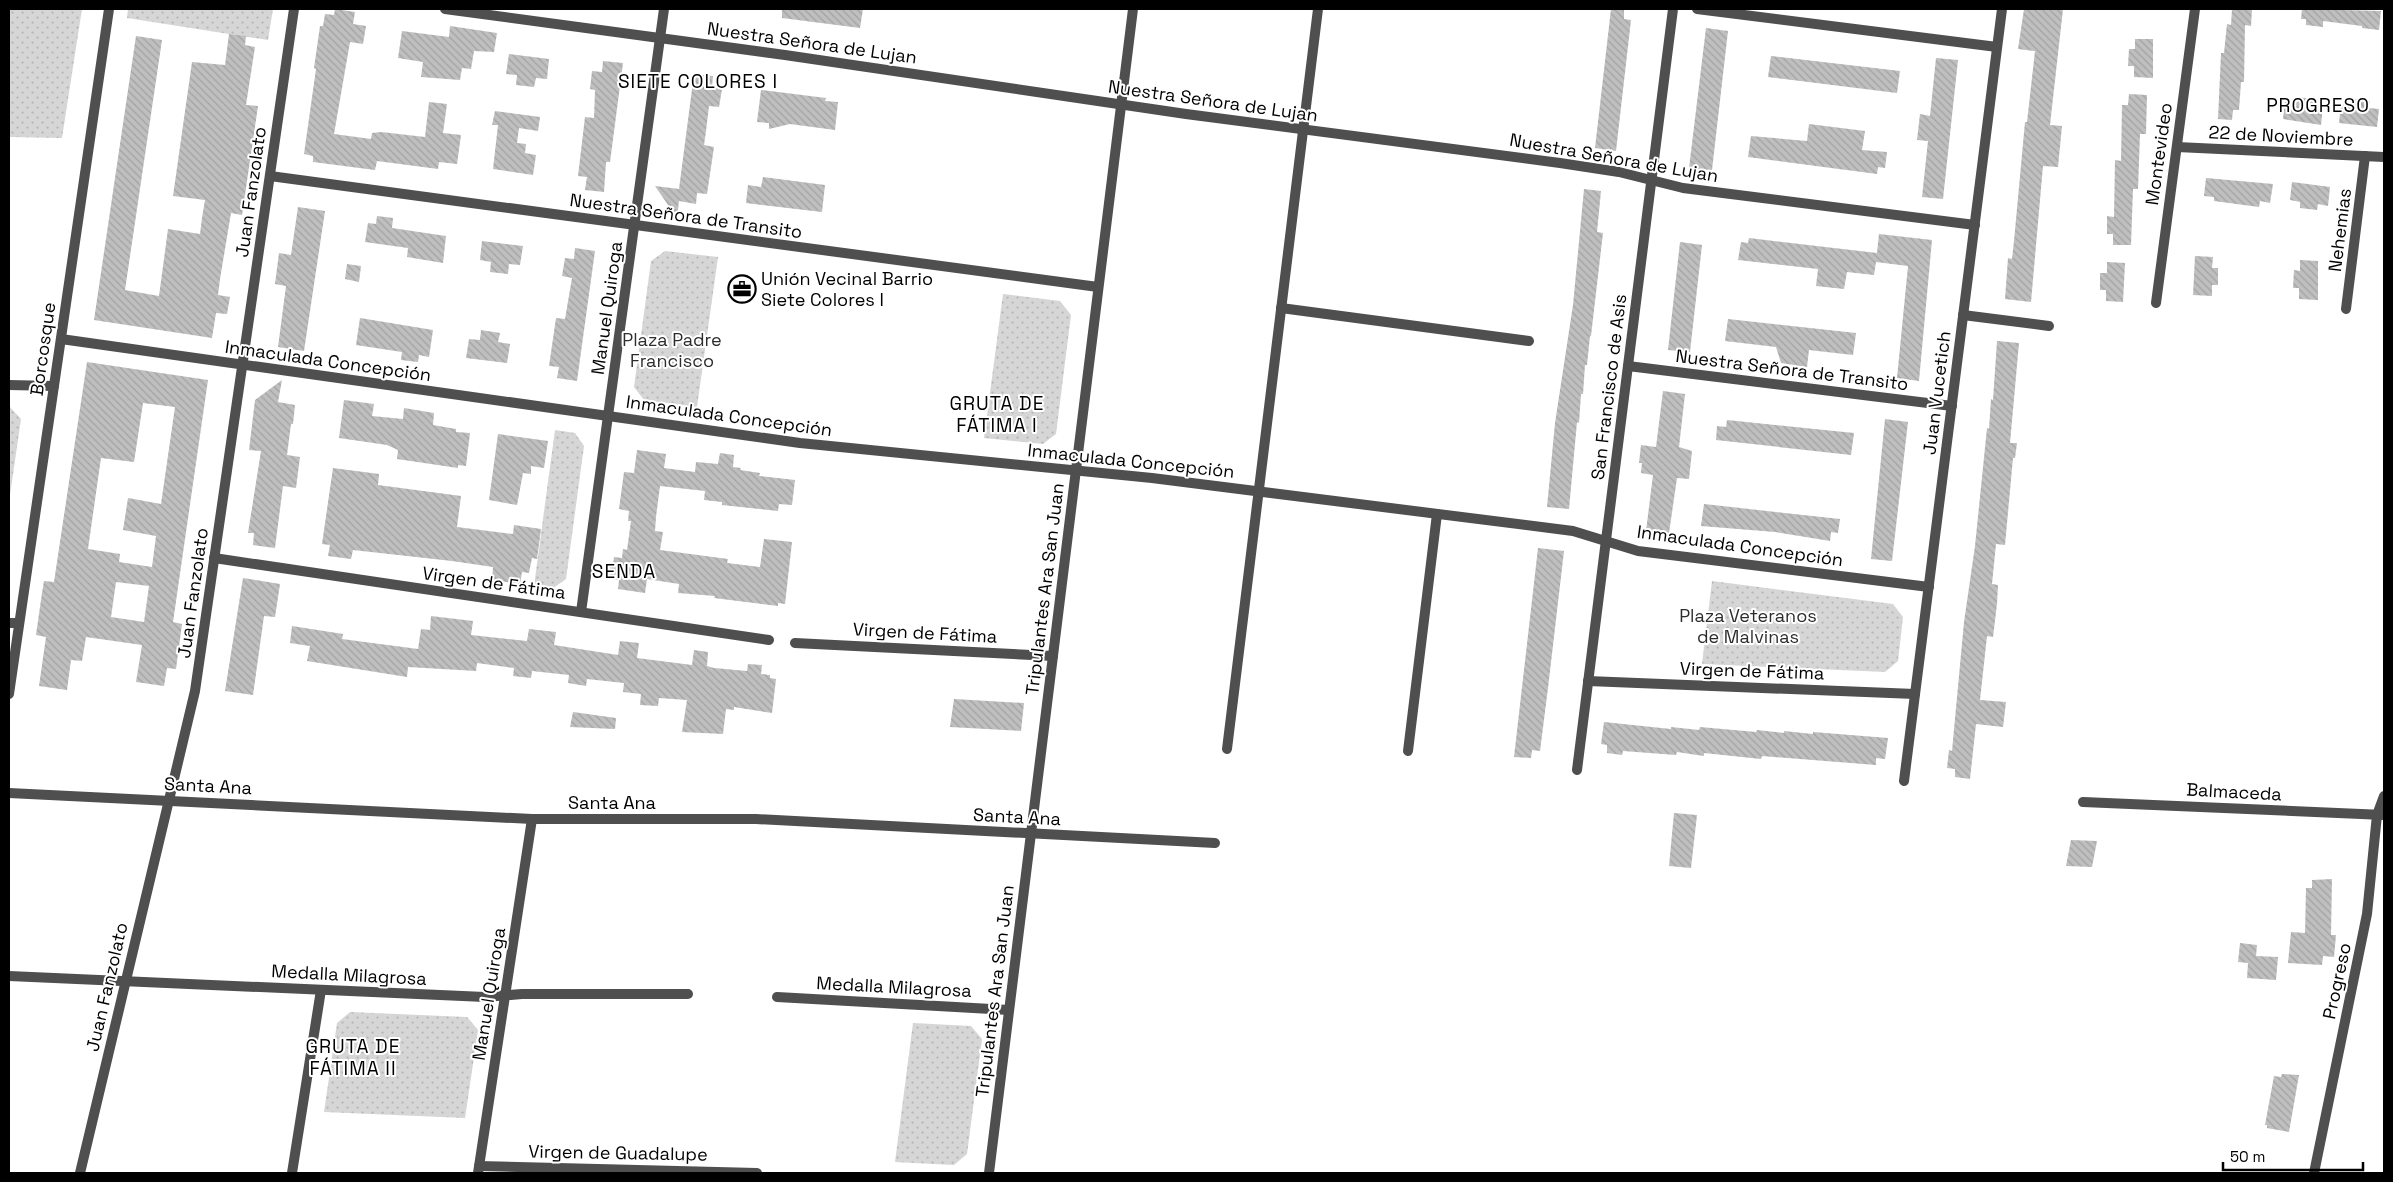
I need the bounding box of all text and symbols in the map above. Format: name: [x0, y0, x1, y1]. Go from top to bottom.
street label: Nuestra Señora de Lujan: [706, 16, 918, 69]
district label: SIETE COLORES I: [618, 69, 778, 94]
street label: Nuestra Señora de Lujan: [1107, 74, 1319, 127]
district label: PROGRESO: [2266, 93, 2370, 118]
street label: Montevideo: [2140, 101, 2177, 207]
street label: 22 de Noviembre: [2208, 120, 2354, 151]
street label: Juan Fanzolato: [230, 125, 271, 259]
street label: Nuestra Señora de Lujan: [1508, 128, 1720, 187]
street label: Nehemias: [2323, 187, 2356, 273]
street label: Nuestra Señora de Transito: [568, 188, 804, 243]
street label: Manuel Quiroga: [586, 240, 627, 376]
place label: Unión Vecinal Barrio Siete Colores I: [761, 267, 933, 311]
office icon: Unión Vecinal Barrio Siete Colores I: [727, 274, 757, 304]
street label: San Francisco de Asis: [1586, 293, 1631, 481]
street label: Borcosque: [25, 301, 60, 397]
park label: Plaza Padre Francisco: [622, 328, 722, 372]
street label: Juan Vucetich: [1917, 330, 1956, 456]
street label: Inmaculada Concepción: [224, 335, 433, 386]
street label: Nuestra Señora de Transito: [1674, 344, 1910, 395]
street label: Inmaculada Concepción: [625, 390, 834, 441]
district label: GRUTA DE FÁTIMA I: [950, 391, 1044, 438]
street label: Inmaculada Concepción: [1026, 438, 1236, 483]
street label: Tripulantes Ara San Juan: [1020, 482, 1069, 696]
street label: Inmaculada Concepción: [1636, 520, 1845, 571]
street label: Juan Fanzolato: [172, 526, 213, 660]
district label: SENDA: [592, 559, 656, 584]
street label: Virgen de Fátima: [421, 561, 567, 604]
park label: Plaza Veteranos de Malvinas: [1679, 604, 1817, 648]
street label: Virgen de Fátima: [852, 617, 998, 648]
street label: Virgen de Fátima: [1679, 656, 1825, 685]
street label: Santa Ana: [164, 772, 252, 799]
street label: Balmaceda: [2186, 778, 2282, 805]
street label: Santa Ana: [568, 791, 656, 814]
street label: Santa Ana: [973, 803, 1061, 830]
street label: Tripulantes Ara San Juan: [970, 884, 1019, 1098]
street label: Juan Fanzolato: [80, 920, 133, 1054]
street label: Manuel Quiroga: [467, 926, 510, 1062]
street label: Progreso: [2317, 941, 2356, 1021]
street label: Medalla Milagrosa: [271, 959, 427, 990]
street label: Medalla Milagrosa: [816, 971, 972, 1002]
district label: GRUTA DE FÁTIMA II: [306, 1034, 400, 1081]
street label: Virgen de Guadalupe: [528, 1139, 708, 1166]
scale bar: [2223, 1140, 2363, 1172]
text: 50 m: [2230, 1147, 2265, 1166]

